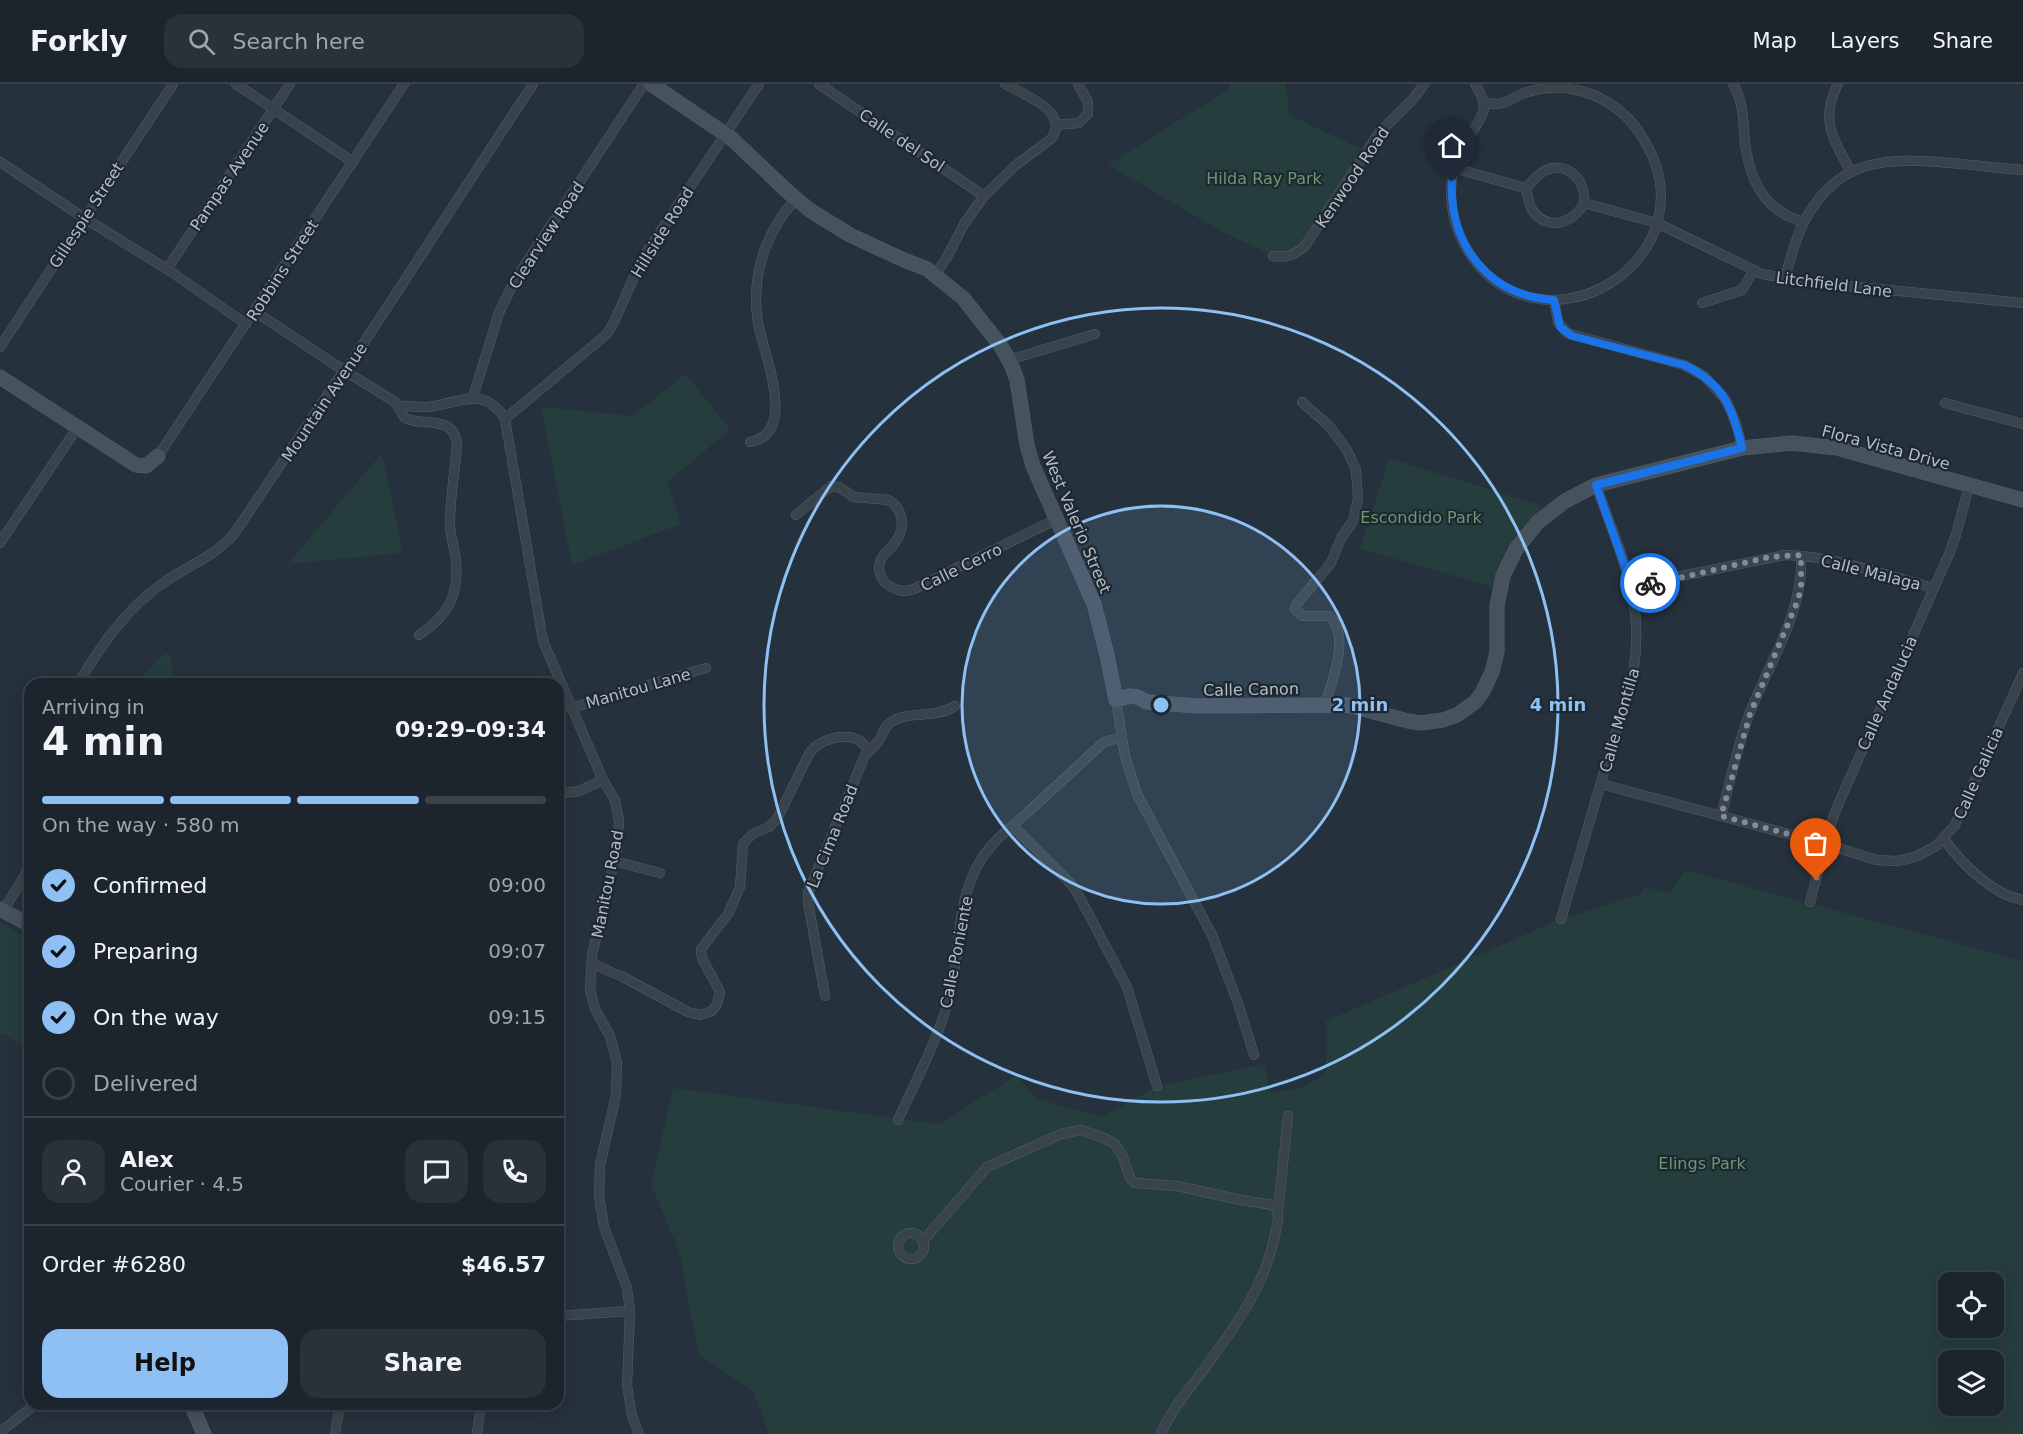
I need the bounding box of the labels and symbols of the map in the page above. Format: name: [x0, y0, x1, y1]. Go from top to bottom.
street label: Calle del Sol: [855, 105, 948, 176]
street label: Pampas Avenue: [186, 118, 273, 234]
pin: [1426, 120, 1477, 182]
street label: Kenwood Road: [1312, 123, 1393, 231]
street label: Gillespie Street: [45, 159, 128, 272]
park label: Hilda Ray Park: [1206, 169, 1323, 188]
street label: Clearview Road: [505, 178, 588, 292]
street label: Hillside Road: [627, 183, 698, 281]
street label: Robbins Street: [243, 216, 322, 325]
street label: Litchfield Lane: [1775, 268, 1893, 301]
street label: Mountain Avenue: [278, 339, 371, 465]
street label: Flora Vista Drive: [1820, 421, 1952, 474]
street label: West Valerio Street: [1038, 448, 1115, 596]
park label: Escondido Park: [1360, 508, 1482, 527]
street label: Calle Cerro: [917, 540, 1005, 595]
street label: Calle Malaga: [1819, 551, 1923, 594]
courier: [1620, 553, 1680, 613]
street label: Calle Andalucia: [1854, 633, 1921, 753]
street label: Manitou Lane: [584, 664, 693, 713]
street label: Calle Montilla: [1595, 666, 1643, 775]
street label: Calle Canon: [1203, 679, 1299, 700]
text: 2 min: [1332, 694, 1388, 715]
text: 4 min: [1530, 694, 1586, 715]
centre of rings: [1151, 695, 1171, 715]
street label: Calle Galicia: [1950, 724, 2007, 822]
street label: La Cima Road: [803, 782, 862, 891]
pin: [1790, 818, 1841, 880]
street label: Manitou Road: [588, 828, 627, 940]
street label: Calle Poniente: [936, 894, 977, 1010]
park label: Elings Park: [1658, 1154, 1746, 1173]

